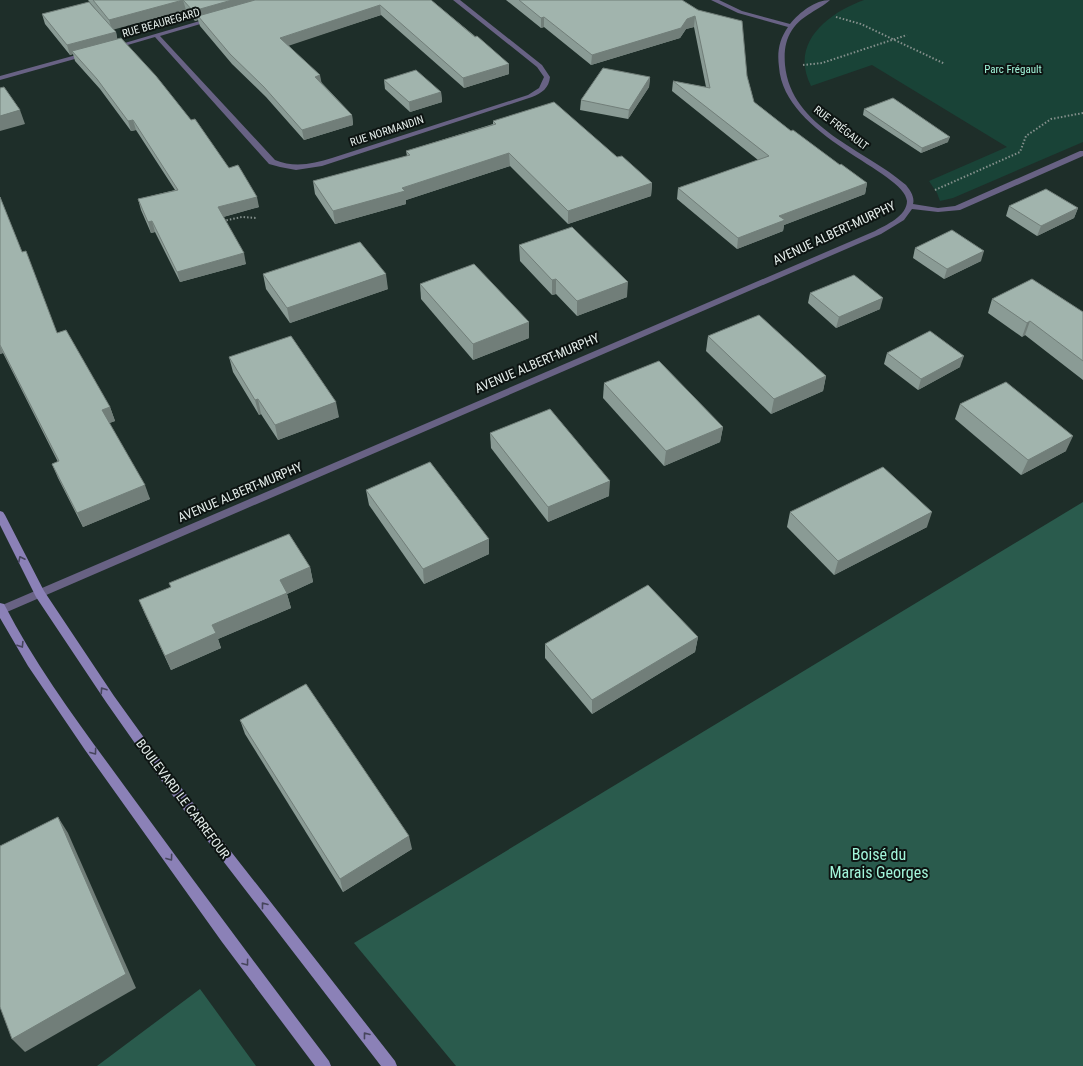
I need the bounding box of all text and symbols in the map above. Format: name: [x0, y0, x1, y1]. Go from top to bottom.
street label: RUE BEAUREGARD: [121, 6, 201, 40]
park label: Parc Frégault: [984, 63, 1042, 76]
street label: RUE FRÉGAULT: [811, 103, 871, 153]
street label: RUE NORMANDIN: [349, 113, 425, 149]
street label: AVENUE ALBERT-MURPHY: [770, 198, 898, 268]
street label: AVENUE ALBERT-MURPHY: [473, 330, 602, 396]
street label: AVENUE ALBERT-MURPHY: [176, 459, 305, 525]
one-way arrow: [18, 556, 26, 564]
one-way arrow: [16, 641, 23, 648]
one-way arrow: [100, 687, 108, 694]
street label: BOULEVARD LE CARREFOUR: [133, 736, 233, 862]
one-way arrow: [89, 748, 96, 755]
park label: Boisé du Marais Georges: [829, 845, 929, 882]
one-way arrow: [165, 854, 173, 861]
one-way arrow: [262, 903, 269, 910]
one-way arrow: [242, 958, 249, 965]
one-way arrow: [363, 1033, 370, 1040]

